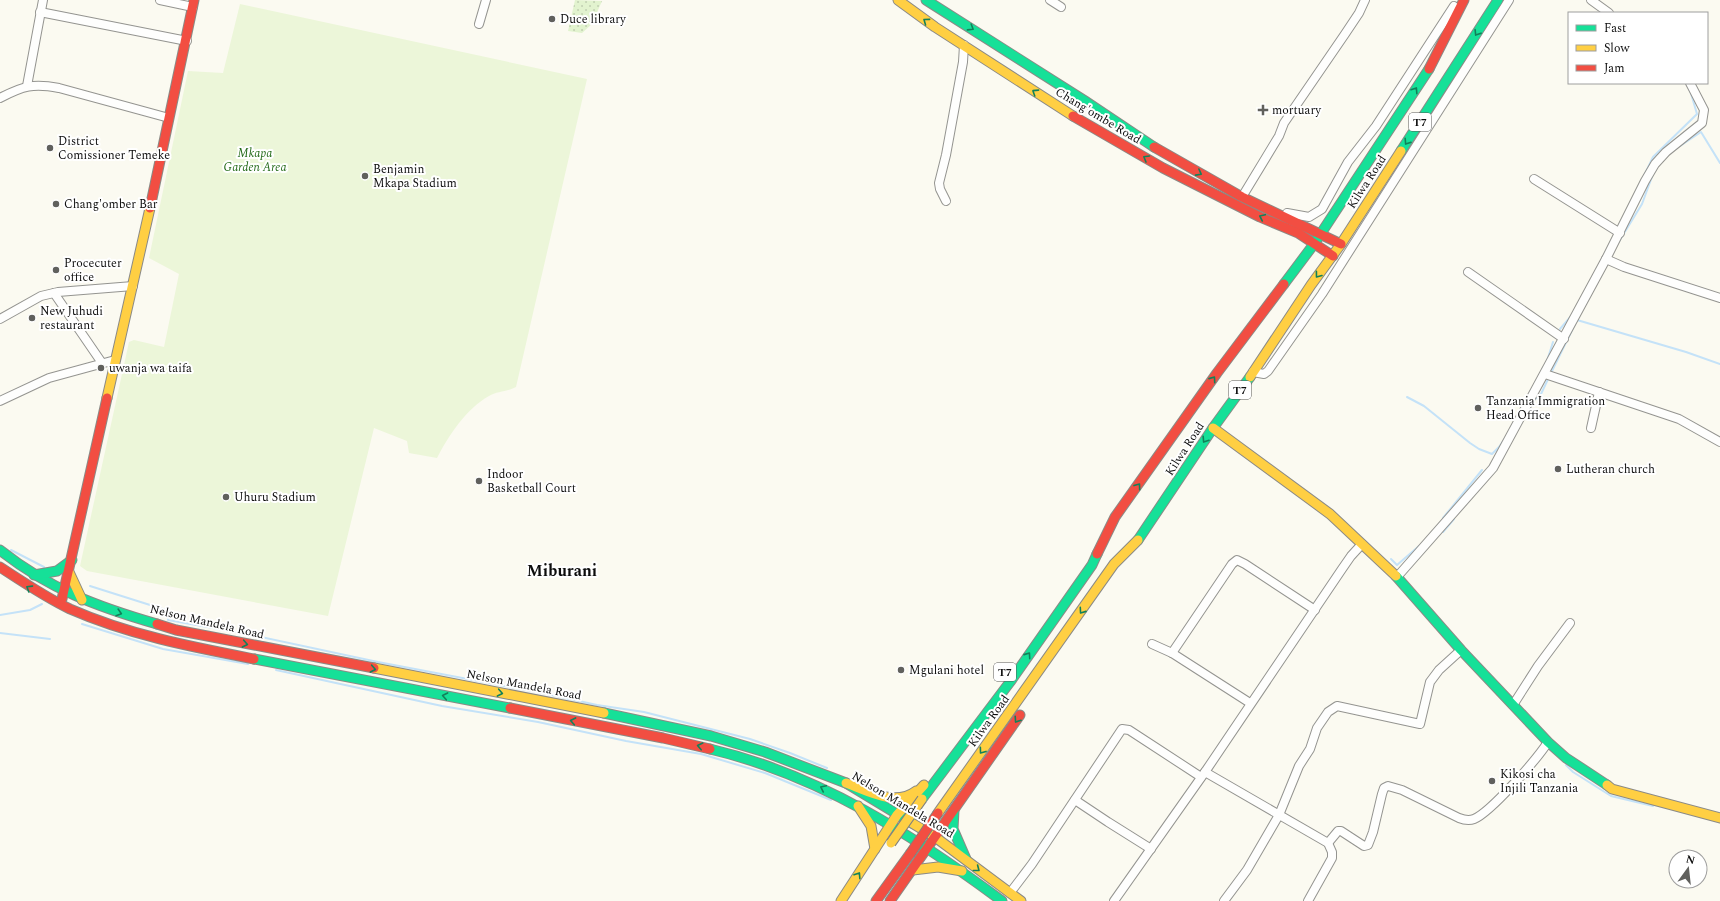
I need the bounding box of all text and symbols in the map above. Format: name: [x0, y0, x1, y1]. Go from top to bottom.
place label: Duce library: [560, 10, 627, 29]
legend: [1568, 12, 1708, 84]
marker: Duce library: [547, 14, 557, 24]
one-way arrow: [923, 18, 930, 25]
text: Fast: [1604, 19, 1626, 38]
one-way arrow: [967, 24, 974, 31]
one-way arrow: [1474, 28, 1481, 35]
text: Slow: [1604, 39, 1630, 58]
text: Jam: [1604, 59, 1625, 78]
street label: Chang'ombe Road: [1051, 83, 1145, 149]
one-way arrow: [1410, 87, 1418, 94]
one-way arrow: [1032, 89, 1039, 96]
place label: mortuary: [1272, 101, 1322, 120]
marker: mortuary: [1257, 104, 1269, 116]
road number: T7: [1409, 113, 1431, 131]
place label: District Comissioner Temeke: [58, 132, 170, 165]
one-way arrow: [1405, 138, 1412, 145]
marker: District Comissioner Temeke: [45, 143, 55, 153]
park label: Mkapa Garden Area: [224, 144, 286, 177]
street label: Kilwa Road: [1342, 151, 1392, 213]
one-way arrow: [1143, 156, 1150, 163]
place label: Benjamin Mkapa Stadium: [373, 160, 457, 193]
one-way arrow: [1194, 168, 1202, 175]
marker: Benjamin Mkapa Stadium: [360, 171, 370, 181]
place label: Chang'omber Bar: [64, 195, 158, 214]
marker: Chang'omber Bar: [51, 199, 61, 209]
one-way arrow: [1259, 214, 1266, 222]
place label: Procecuter office: [64, 254, 122, 287]
marker: Procecuter office: [51, 265, 61, 275]
one-way arrow: [1316, 271, 1323, 278]
place label: New Juhudi restaurant: [40, 302, 103, 335]
marker: New Juhudi restaurant: [27, 313, 37, 323]
place label: uwanja wa taifa: [109, 359, 192, 378]
marker: uwanja wa taifa: [96, 363, 106, 373]
one-way arrow: [1208, 376, 1216, 383]
road number: T7: [1229, 381, 1251, 399]
place label: Tanzania Immigration Head Office: [1486, 392, 1605, 425]
marker: Tanzania Immigration Head Office: [1473, 403, 1483, 413]
street label: Kilwa Road: [1160, 418, 1210, 480]
one-way arrow: [1202, 436, 1210, 443]
place label: Lutheran church: [1566, 460, 1655, 479]
marker: Lutheran church: [1553, 464, 1563, 474]
place label: Indoor Basketball Court: [487, 465, 576, 498]
marker: Indoor Basketball Court: [474, 476, 484, 486]
one-way arrow: [1133, 483, 1140, 490]
place label: Uhuru Stadium: [234, 488, 316, 507]
marker: Uhuru Stadium: [221, 492, 231, 502]
district label: Miburani: [527, 559, 597, 583]
one-way arrow: [26, 585, 33, 593]
street label: Nelson Mandela Road: [148, 600, 266, 644]
one-way arrow: [1079, 607, 1087, 614]
one-way arrow: [115, 608, 122, 617]
one-way arrow: [242, 639, 248, 647]
one-way arrow: [1023, 653, 1030, 660]
place label: Mgulani hotel: [909, 661, 984, 680]
road number: T7: [994, 663, 1016, 681]
one-way arrow: [370, 664, 376, 672]
street label: Nelson Mandela Road: [465, 665, 583, 706]
marker: Mgulani hotel: [896, 665, 906, 675]
one-way arrow: [497, 688, 504, 697]
street label: Kilwa Road: [963, 691, 1015, 751]
one-way arrow: [442, 692, 448, 701]
one-way arrow: [1014, 716, 1022, 723]
one-way arrow: [570, 717, 576, 725]
one-way arrow: [697, 743, 704, 751]
one-way arrow: [980, 747, 987, 754]
place label: Kikosi cha Injili Tanzania: [1500, 765, 1578, 798]
street label: Nelson Mandela Road: [848, 767, 958, 843]
marker: Kikosi cha Injili Tanzania: [1487, 776, 1497, 786]
one-way arrow: [820, 785, 827, 793]
north arrow: [1668, 849, 1708, 889]
text: N: [1684, 850, 1697, 869]
one-way arrow: [973, 864, 980, 871]
one-way arrow: [853, 872, 861, 879]

